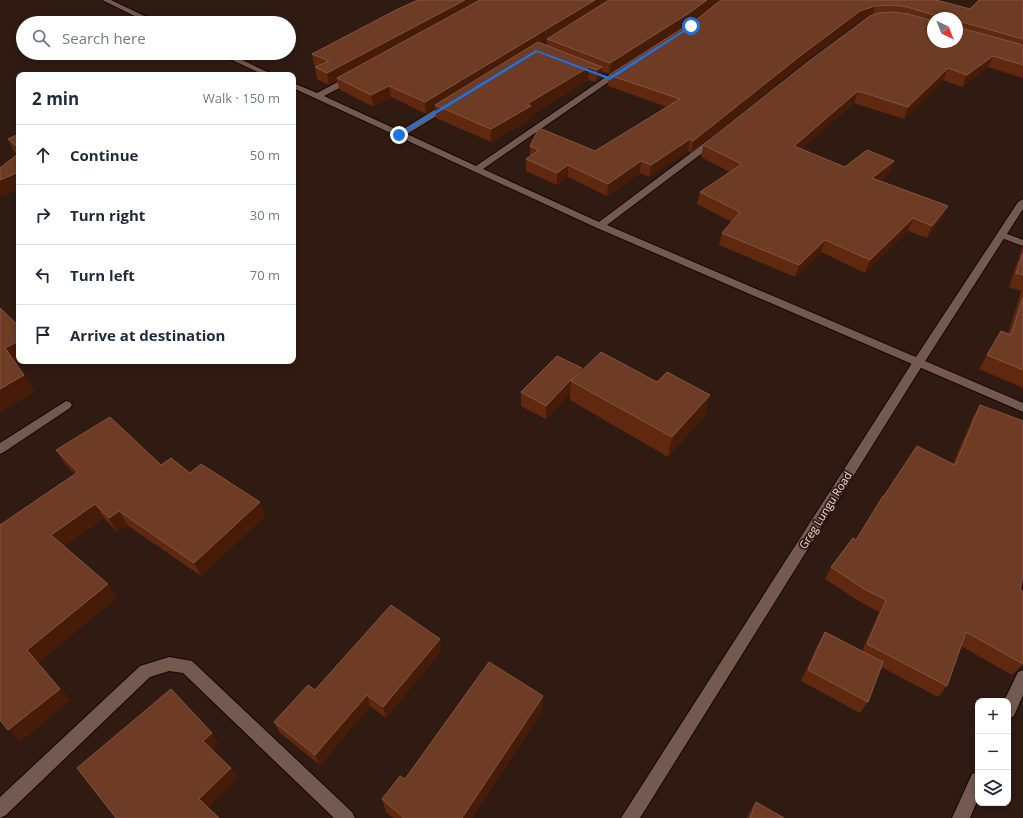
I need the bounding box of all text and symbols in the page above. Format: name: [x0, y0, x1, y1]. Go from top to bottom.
north arrow: [927, 12, 963, 48]
search box: [16, 16, 296, 60]
route start: [682, 17, 700, 35]
icon: search: [30, 27, 52, 49]
text: Search here: [62, 28, 146, 48]
text: 2 min: [32, 87, 79, 110]
text: Walk · 150 m: [203, 89, 280, 107]
route end: [390, 126, 408, 144]
icon: ahead: [32, 144, 54, 166]
text: Continue: [70, 145, 138, 165]
text: 50 m: [250, 146, 280, 164]
icon: right: [32, 204, 54, 226]
text: Turn right: [70, 205, 145, 225]
text: 30 m: [250, 206, 280, 224]
icon: left: [32, 264, 54, 286]
text: Turn left: [70, 265, 135, 285]
text: 70 m: [250, 266, 280, 284]
icon: arrive: [32, 324, 54, 346]
text: Arrive at destination: [70, 325, 225, 345]
street label: Greg Lungu Road: [795, 468, 855, 552]
map controls: [975, 698, 1011, 806]
button: +: [975, 698, 1011, 734]
button: −: [975, 734, 1011, 770]
button: layers: [975, 770, 1011, 806]

